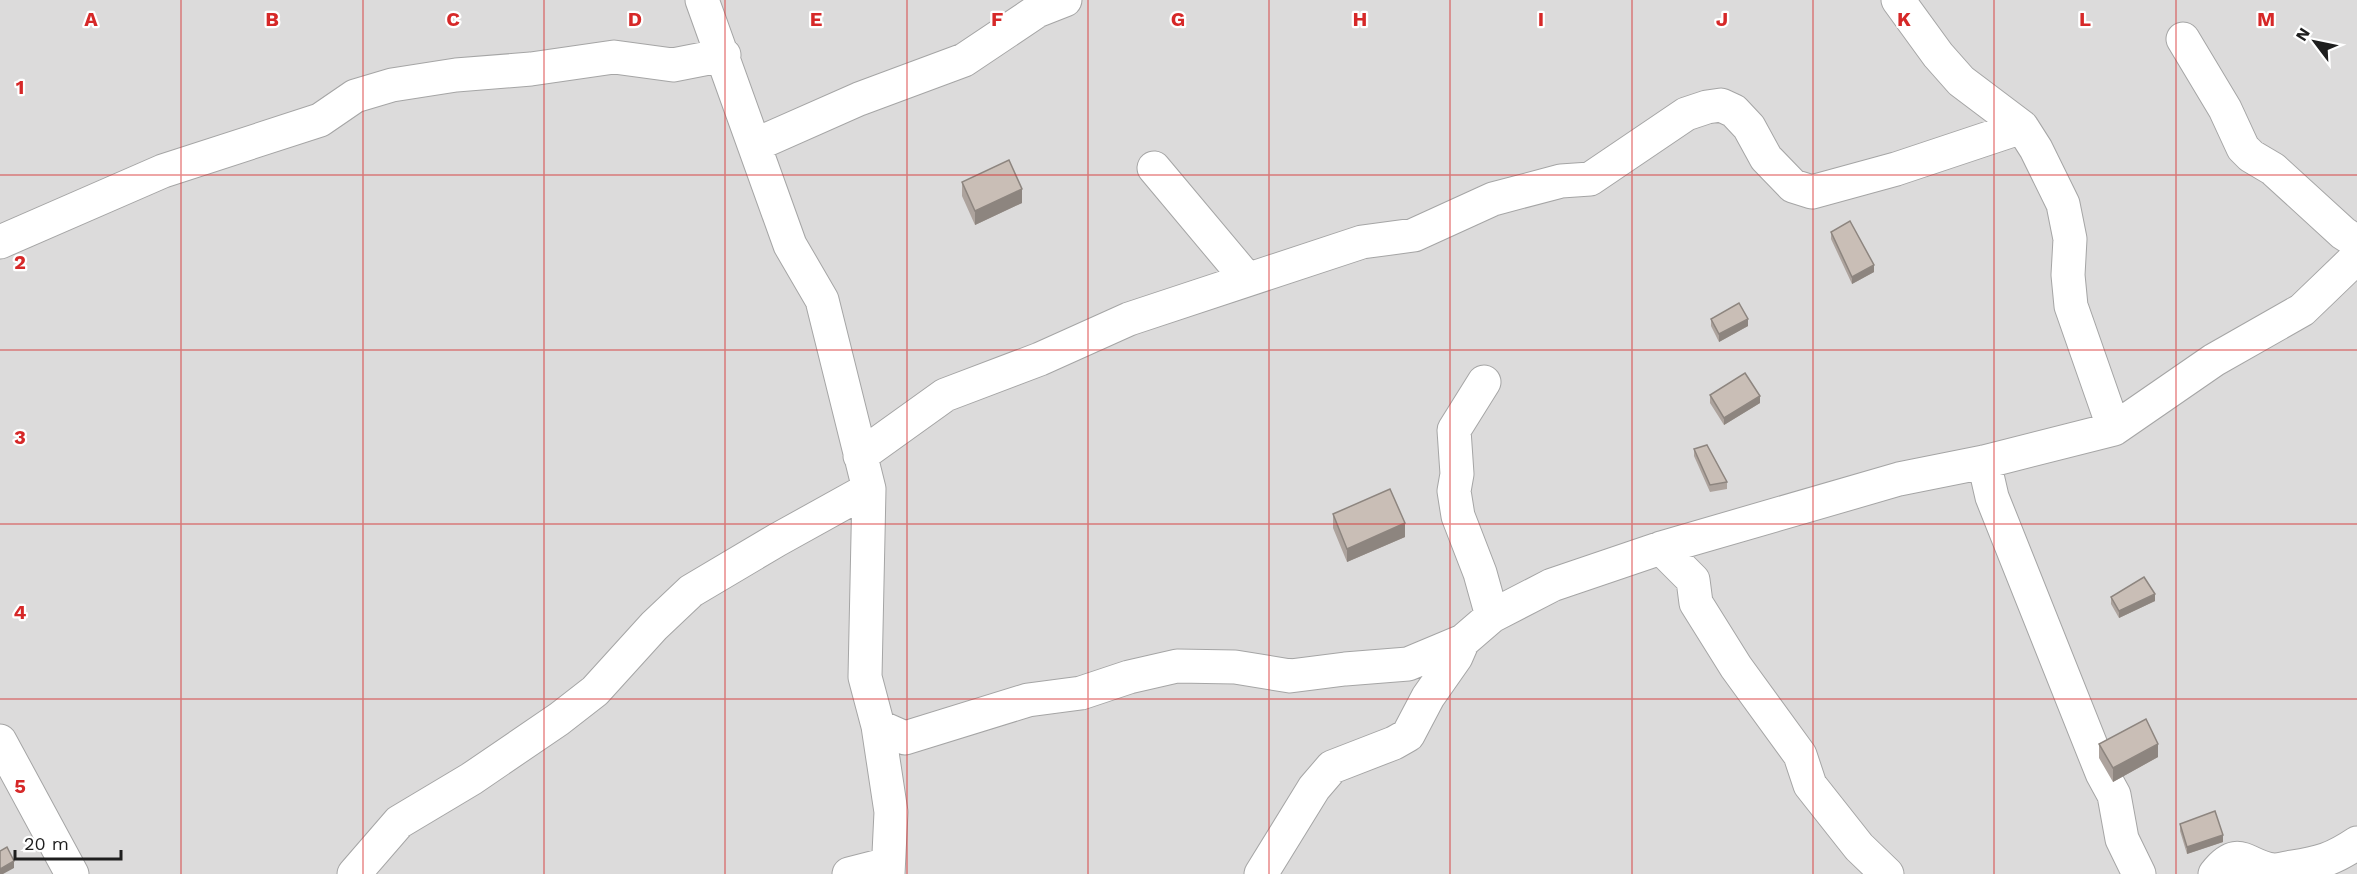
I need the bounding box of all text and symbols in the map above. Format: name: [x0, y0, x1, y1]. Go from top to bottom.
text: A: [84, 7, 98, 31]
text: B: [265, 7, 279, 31]
text: C: [446, 7, 460, 31]
text: D: [628, 7, 642, 31]
text: E: [810, 7, 822, 31]
text: F: [991, 7, 1003, 31]
text: G: [1171, 7, 1185, 31]
text: H: [1353, 7, 1367, 31]
text: I: [1538, 7, 1544, 31]
text: J: [1716, 7, 1728, 31]
text: K: [1897, 7, 1911, 31]
text: L: [2079, 7, 2091, 31]
text: M: [2257, 7, 2275, 31]
north arrow: [2285, 12, 2345, 72]
text: N: [2292, 24, 2314, 44]
text: 1: [16, 75, 24, 99]
text: 2: [14, 250, 26, 274]
text: 3: [14, 425, 26, 449]
text: 4: [14, 600, 27, 624]
text: 5: [14, 774, 26, 798]
scale bar: [15, 823, 122, 861]
text: 20 m: [24, 833, 69, 854]

